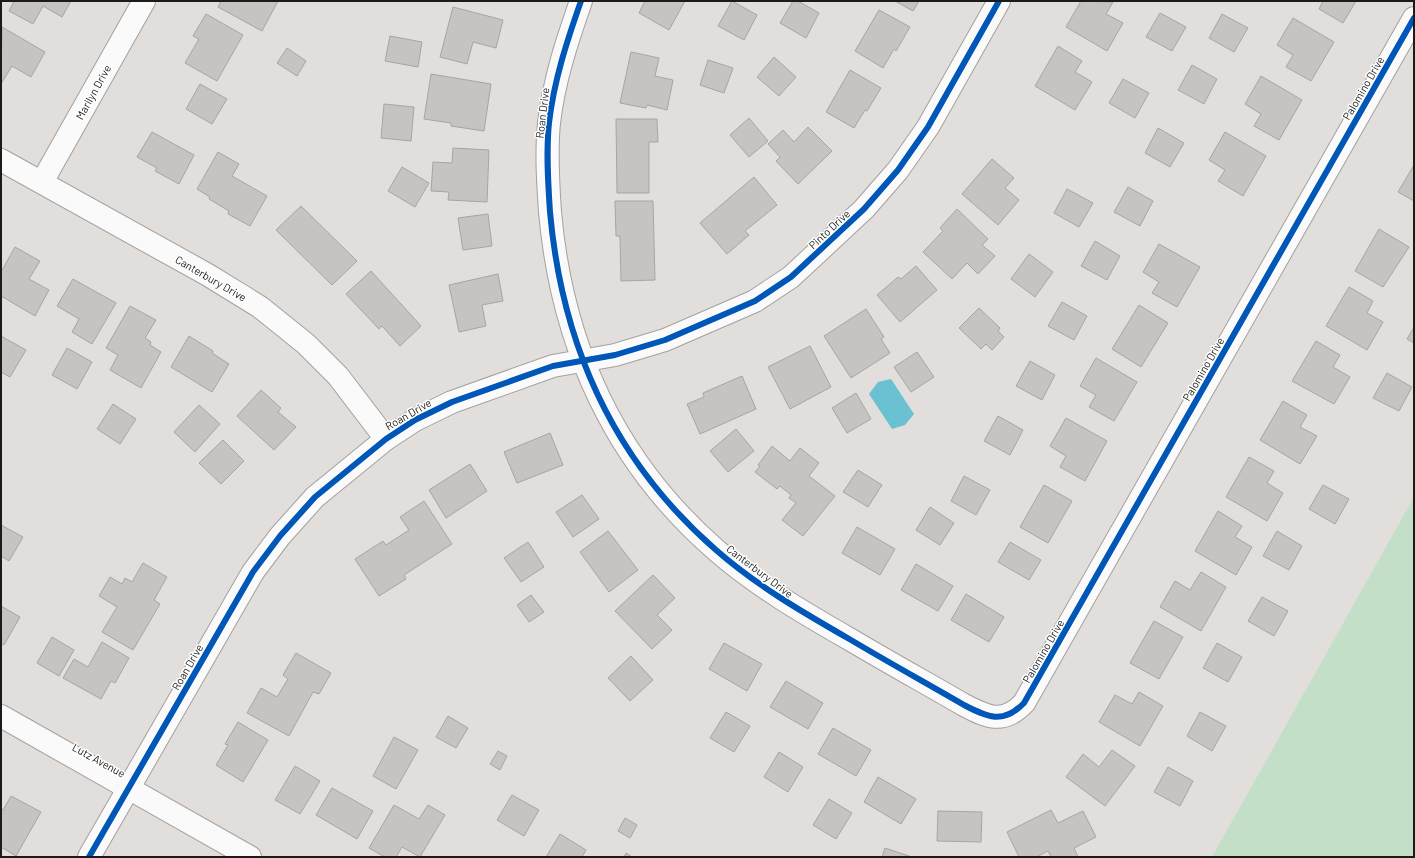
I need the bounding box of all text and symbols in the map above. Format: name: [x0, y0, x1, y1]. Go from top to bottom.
street label: Palomino Drive: [1340, 54, 1386, 122]
street label: Marilyn Drive: [73, 62, 113, 122]
street label: Roan Drive: [532, 87, 552, 139]
street label: Pinto Drive: [806, 206, 852, 251]
street label: Canterbury Drive: [173, 252, 249, 304]
street label: Palomino Drive: [1180, 335, 1226, 403]
street label: Roan Drive: [383, 396, 433, 432]
street label: Canterbury Drive: [724, 542, 796, 600]
street label: Palomino Drive: [1020, 617, 1066, 685]
street label: Roan Drive: [169, 642, 205, 692]
street label: Lutz Avenue: [70, 740, 128, 780]

